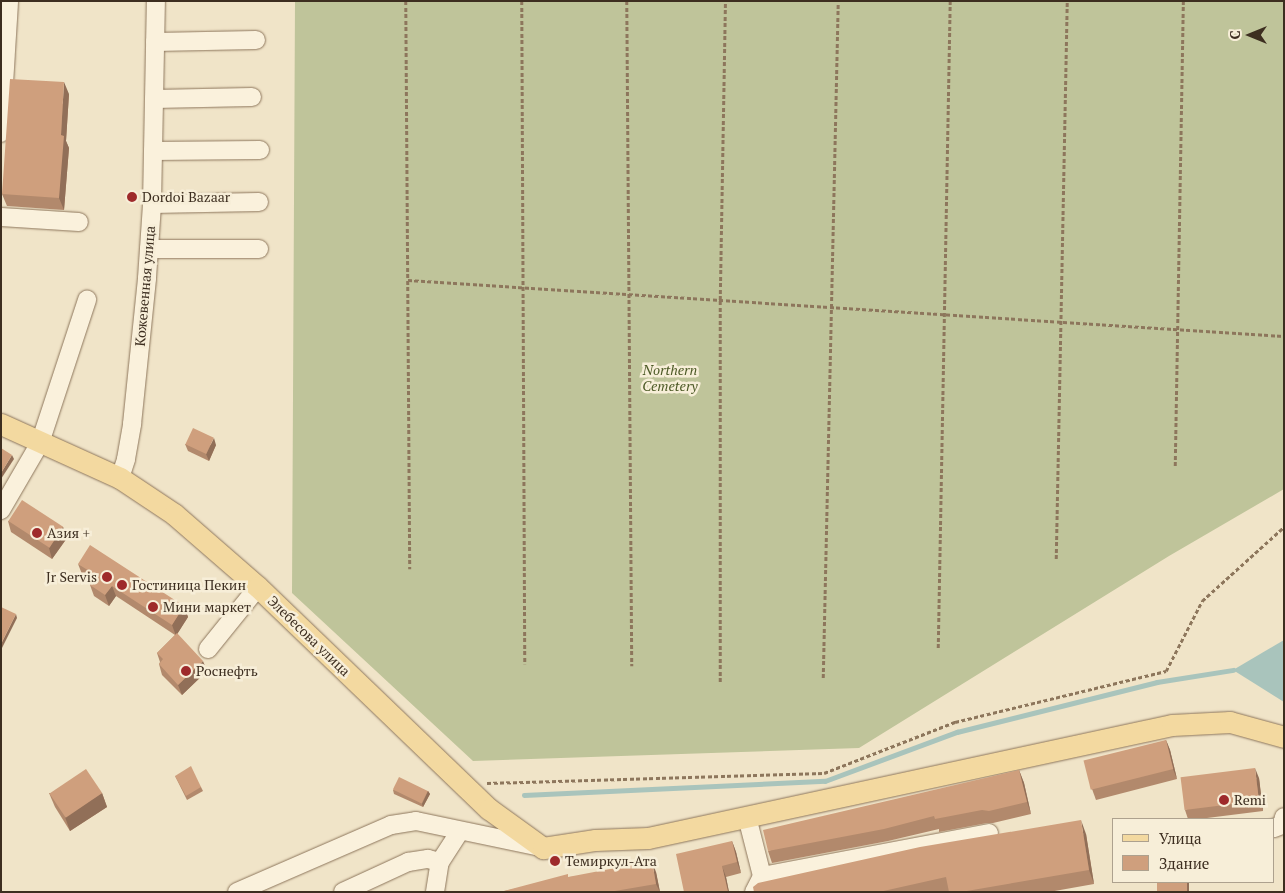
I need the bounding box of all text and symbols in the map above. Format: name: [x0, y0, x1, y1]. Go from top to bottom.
north arrow: [1225, 10, 1275, 60]
text: С: [1225, 30, 1244, 40]
place label: Dordoi Bazaar: [142, 189, 230, 205]
marker: Dordoi Bazaar: [126, 191, 138, 203]
street label: Кожевенная улица: [131, 225, 159, 347]
park label: Northern Cemetery: [642, 362, 698, 394]
place label: Азия +: [47, 525, 90, 541]
marker: Азия +: [31, 527, 43, 539]
place label: Jr Servis: [46, 569, 97, 585]
marker: Jr Servis: [101, 571, 113, 583]
place label: Гостиница Пекин: [132, 577, 246, 593]
marker: Гостиница Пекин: [116, 579, 128, 591]
street label: Элебесова улица: [264, 592, 354, 680]
place label: Мини маркет: [163, 599, 251, 615]
marker: Мини маркет: [147, 601, 159, 613]
place label: Роснефть: [196, 663, 258, 679]
marker: Роснефть: [180, 665, 192, 677]
place label: Remi: [1234, 792, 1266, 808]
marker: Remi: [1218, 794, 1230, 806]
legend: [1112, 818, 1275, 883]
text: Улица: [1159, 828, 1202, 848]
place label: Темиркул-Ата: [565, 853, 657, 869]
text: Здание: [1159, 853, 1209, 873]
marker: Темиркул-Ата: [549, 855, 561, 867]

